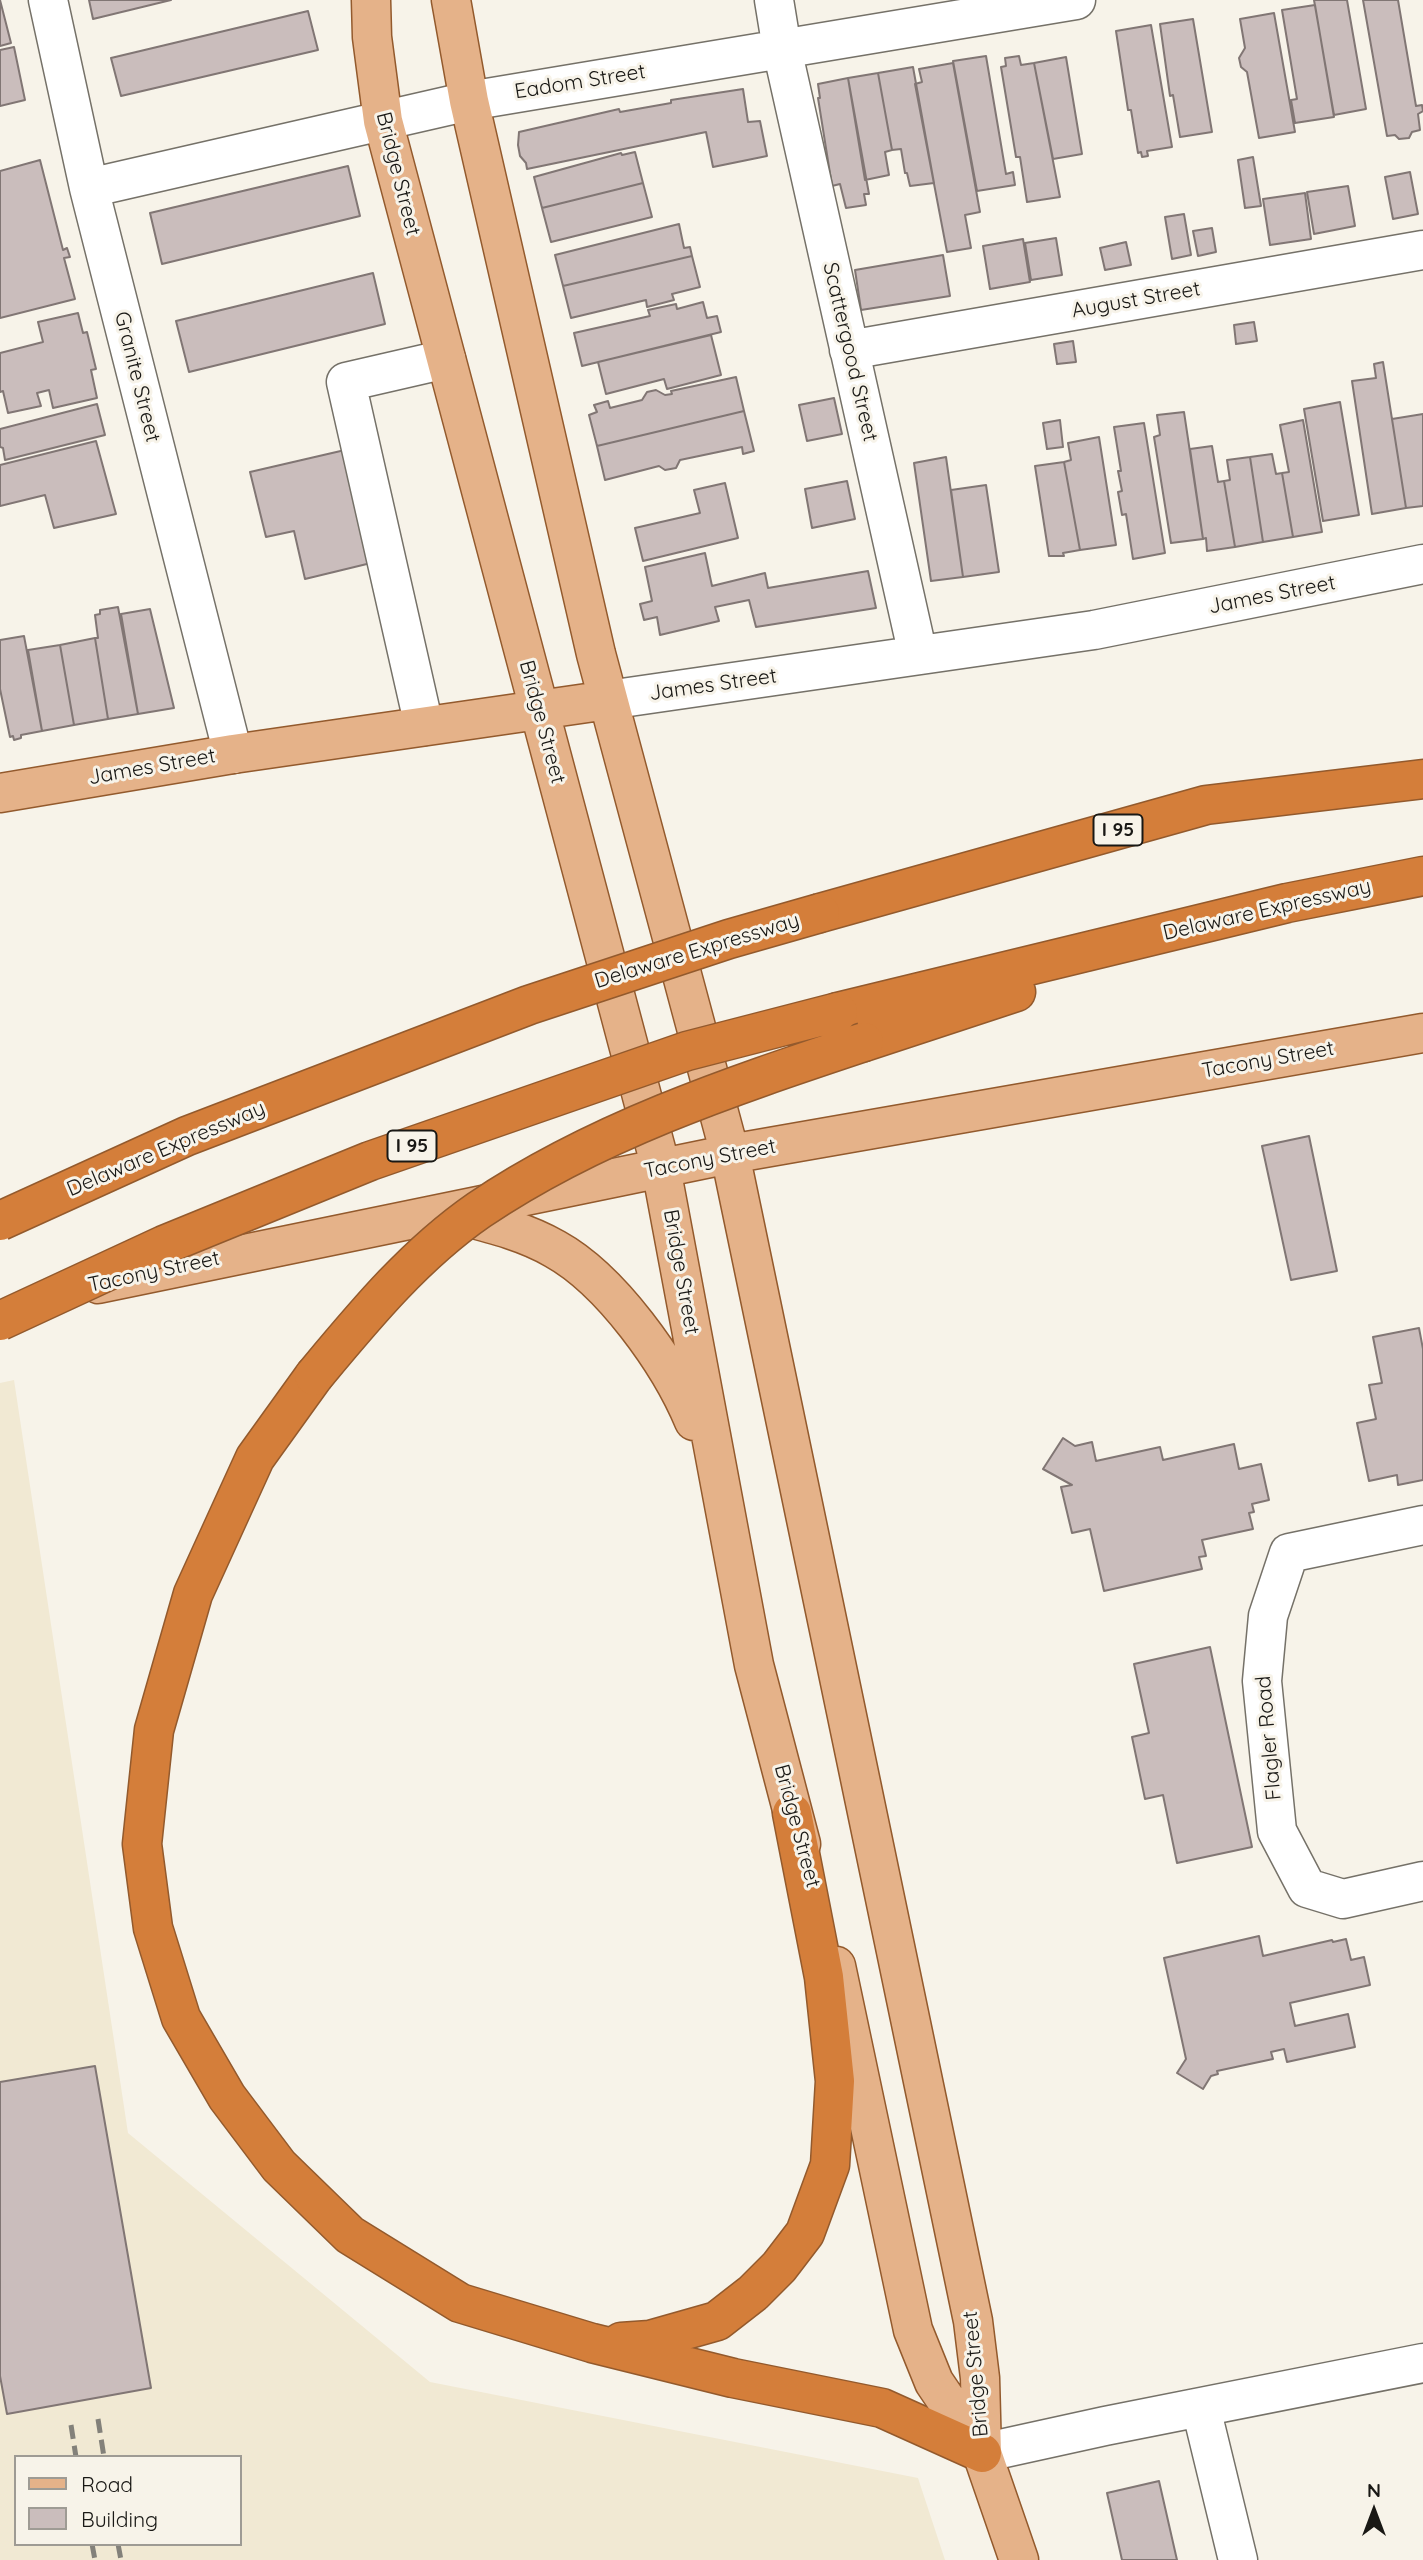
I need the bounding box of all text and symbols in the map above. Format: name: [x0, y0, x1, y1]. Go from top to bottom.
street label: Eadom Street: [513, 59, 647, 105]
street label: Bridge Street: [370, 110, 426, 238]
street label: Scattergood Street: [817, 260, 883, 444]
street label: August Street: [1070, 276, 1202, 324]
street label: Granite Street: [109, 309, 165, 445]
street label: James Street: [1206, 570, 1338, 620]
street label: Bridge Street: [513, 658, 571, 786]
street label: James Street: [648, 664, 778, 706]
street label: James Street: [86, 743, 218, 791]
road number: I 95: [1094, 814, 1142, 846]
street label: Delaware Expressway: [1160, 874, 1374, 946]
street label: Delaware Expressway: [592, 908, 802, 994]
street label: Tacony Street: [1200, 1036, 1336, 1084]
street label: Delaware Expressway: [63, 1096, 269, 1202]
road number: I 95: [388, 1130, 436, 1162]
street label: Tacony Street: [642, 1134, 778, 1184]
street label: Bridge Street: [658, 1207, 704, 1337]
street label: Tacony Street: [86, 1246, 222, 1298]
street label: Flagler Road: [1251, 1675, 1287, 1801]
street label: Bridge Street: [768, 1762, 826, 1890]
street label: Bridge Street: [958, 2310, 994, 2438]
legend: [14, 2455, 242, 2546]
text: Road: [81, 2471, 133, 2497]
north arrow: [1339, 2476, 1409, 2546]
text: N: [1367, 2478, 1381, 2502]
text: Building: [81, 2506, 158, 2532]

